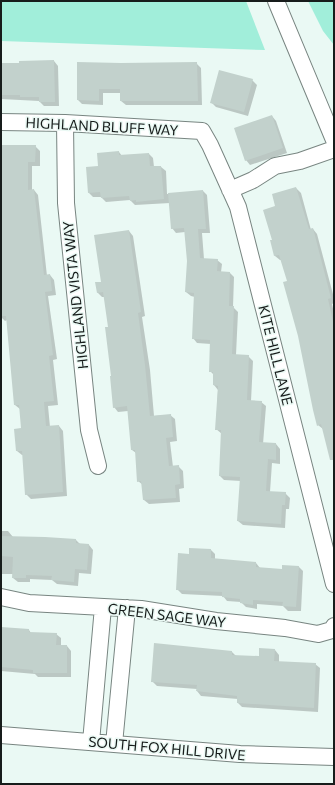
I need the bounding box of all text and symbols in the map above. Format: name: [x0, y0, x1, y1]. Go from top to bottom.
street label: HIGHLAND BLUFF WAY: [25, 114, 179, 138]
street label: HIGHLAND VISTA WAY: [59, 220, 91, 370]
street label: KITE HILL LANE: [255, 303, 297, 407]
street label: GREEN SAGE WAY: [107, 599, 227, 631]
street label: SOUTH FOX HILL DRIVE: [88, 733, 246, 763]

